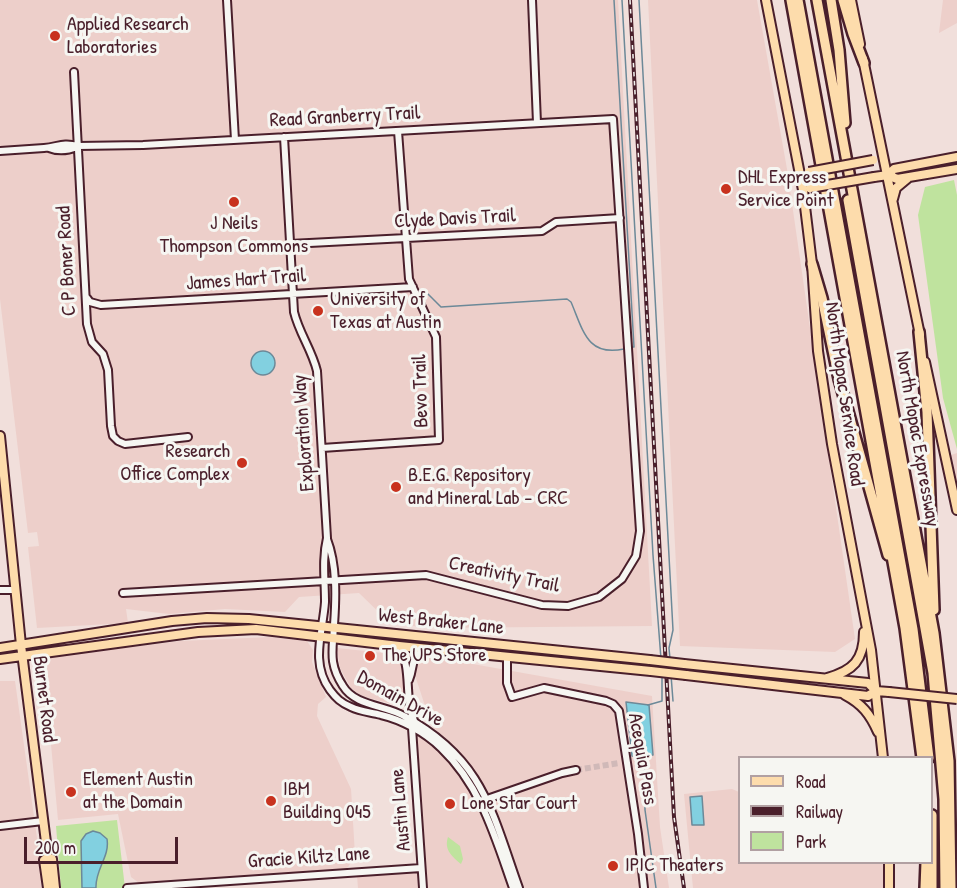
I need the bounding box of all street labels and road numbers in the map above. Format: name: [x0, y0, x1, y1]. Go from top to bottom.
street label: Read Granberry Trail: [269, 101, 421, 133]
street label: Clyde Davis Trail: [393, 204, 517, 234]
street label: C P Boner Road: [52, 205, 82, 317]
street label: James Hart Trail: [185, 264, 307, 296]
street label: North Mopac Service Road: [819, 301, 869, 487]
street label: North Mopac Expressway: [890, 349, 944, 529]
street label: Bevo Trail: [408, 354, 434, 428]
street label: Exploration Way: [288, 374, 320, 492]
street label: Creativity Trail: [446, 552, 562, 598]
street label: West Braker Lane: [377, 603, 505, 641]
street label: Burnet Road: [27, 654, 61, 744]
street label: Domain Drive: [353, 666, 447, 732]
street label: Acequia Pass: [622, 711, 662, 807]
street label: Austin Lane: [385, 768, 417, 852]
street label: Gracie Kiltz Lane: [247, 842, 371, 874]

